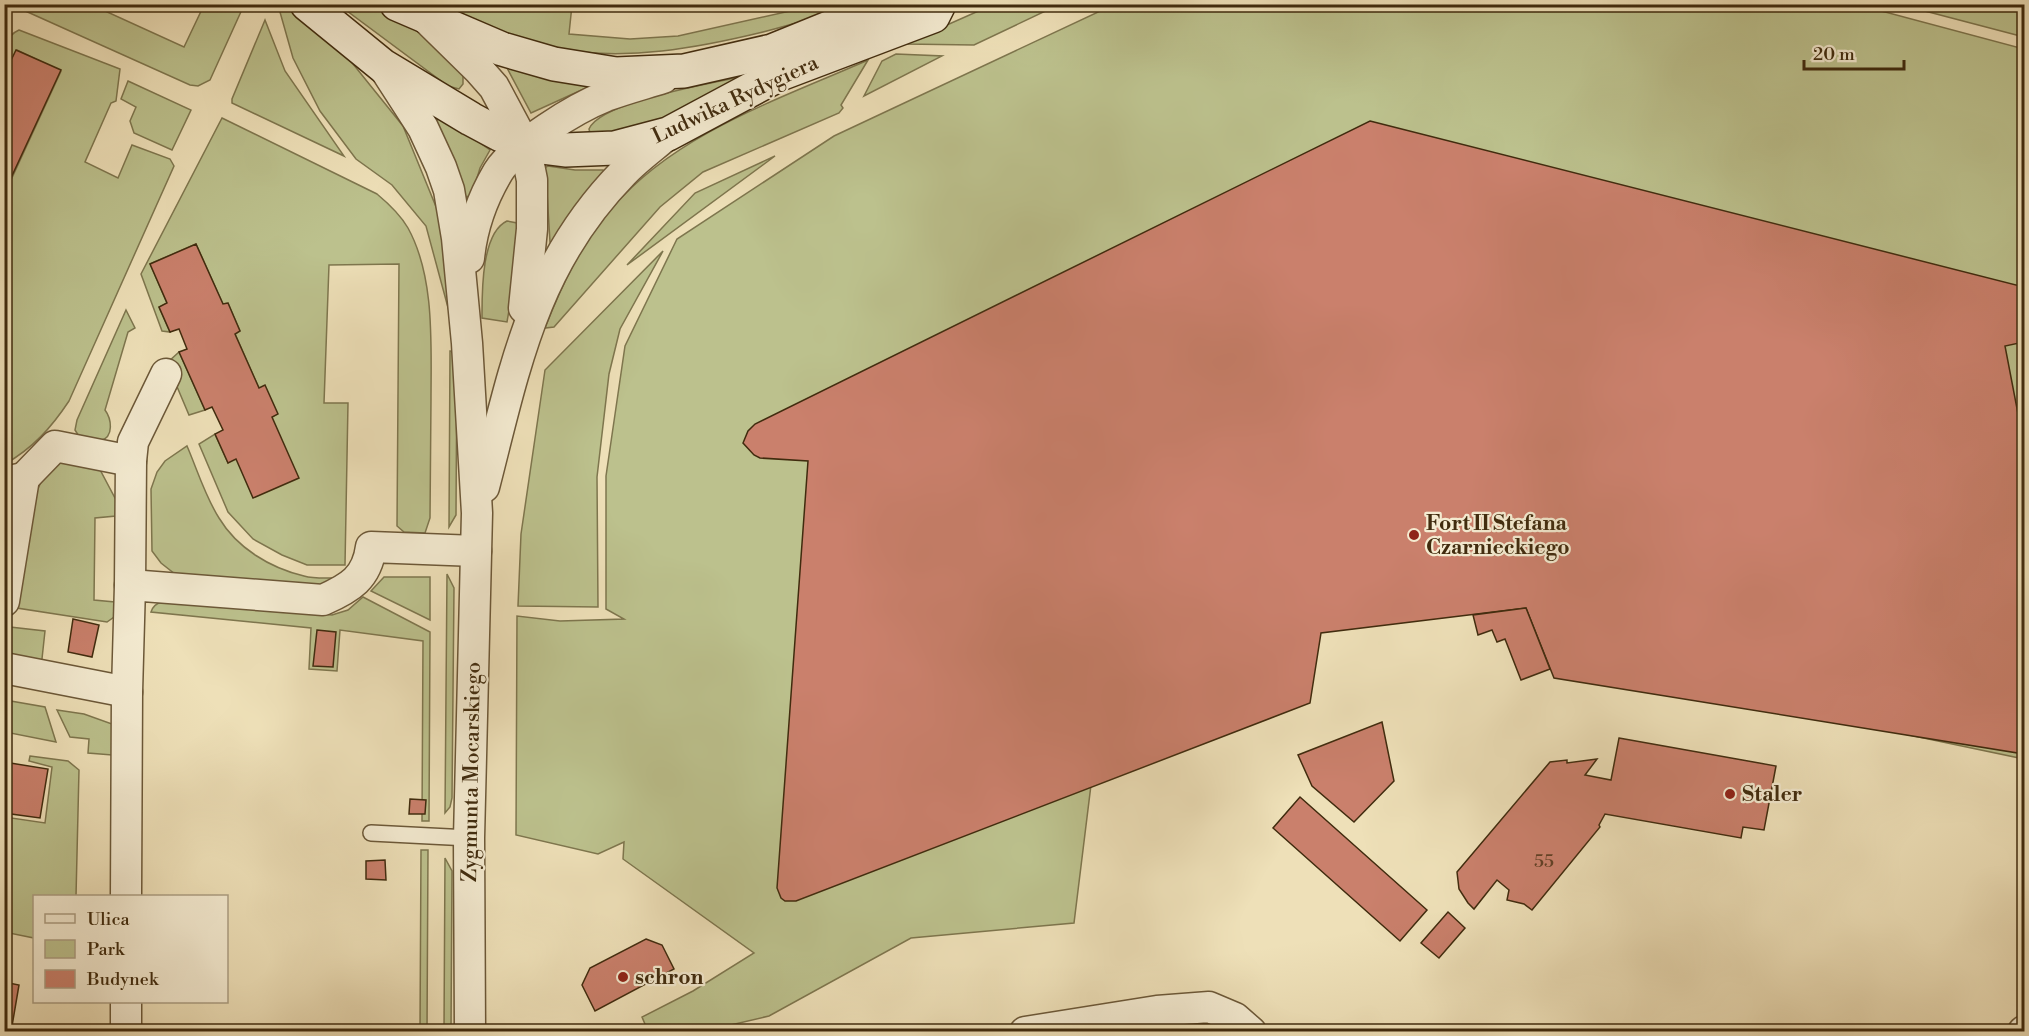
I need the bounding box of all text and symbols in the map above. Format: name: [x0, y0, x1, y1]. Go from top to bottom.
scale bar: [1804, 33, 1904, 71]
text: 20 m: [1813, 43, 1855, 66]
street label: Ludwika Rydygiera: [648, 50, 823, 150]
place label: Fort II Stefana Czarnieckiego: [1426, 511, 1570, 561]
marker: Fort II Stefana Czarnieckiego: [1407, 528, 1421, 542]
street label: Zygmunta Mocarskiego: [457, 662, 487, 882]
place label: Staler: [1742, 782, 1802, 808]
marker: Staler: [1723, 787, 1737, 801]
house number: 55: [1534, 850, 1554, 873]
legend: [33, 895, 228, 1003]
text: Ulica: [87, 908, 131, 931]
text: Park: [87, 938, 126, 961]
place label: schron: [635, 965, 704, 991]
text: Budynek: [86, 968, 160, 991]
marker: schron: [616, 970, 630, 984]

